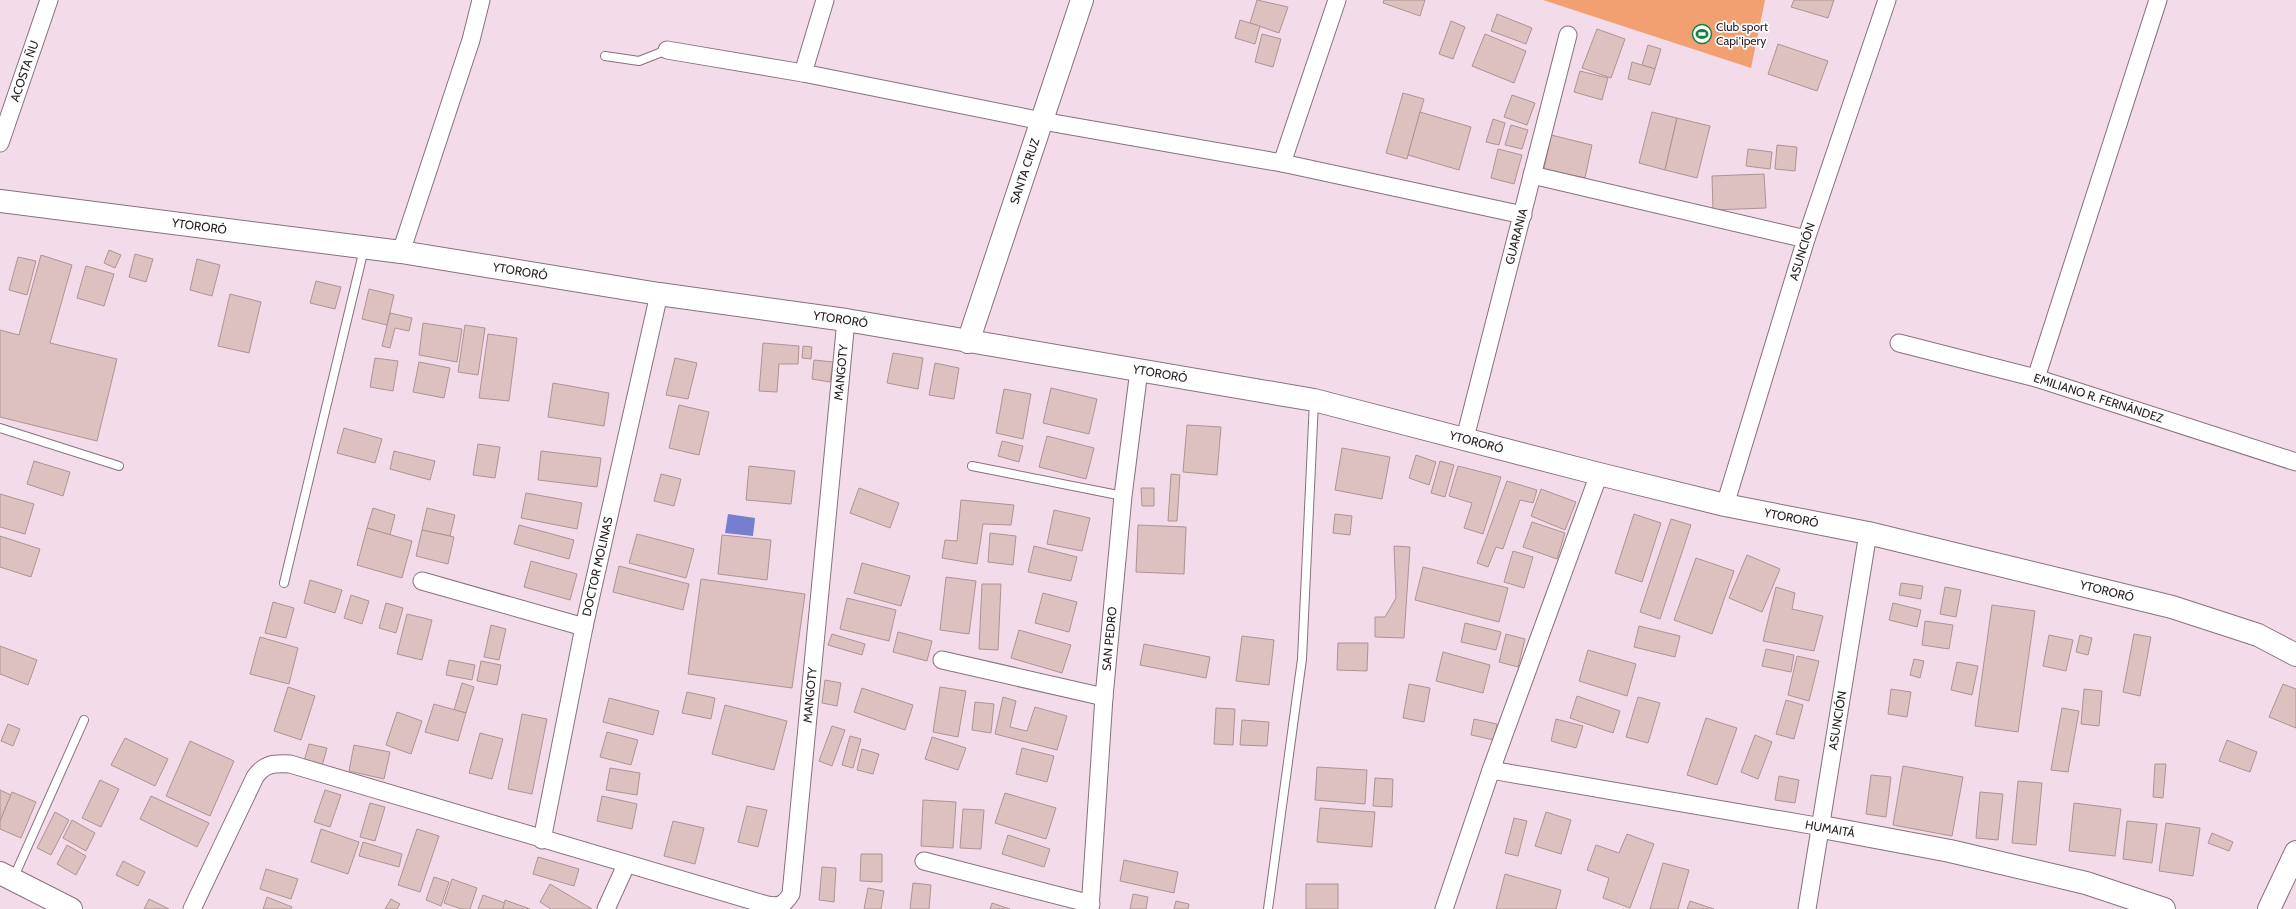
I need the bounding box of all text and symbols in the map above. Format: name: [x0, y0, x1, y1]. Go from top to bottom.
place label: Club sport Capi'ipery: [1716, 19, 1768, 48]
sports icon: Club sport Capi'ipery: [1691, 23, 1713, 45]
street label: ACOSTA ÑU: [7, 38, 42, 104]
street label: SANTA CRUZ: [1006, 136, 1043, 206]
street label: GUARANIA: [1502, 206, 1531, 266]
street label: YTORORÓ: [170, 215, 228, 237]
street label: ASUNCIÓN: [1786, 221, 1818, 282]
street label: YTORORÓ: [491, 259, 549, 283]
street label: YTORORÓ: [811, 307, 869, 331]
street label: MANGOTY: [830, 344, 851, 401]
street label: YTORORÓ: [1131, 361, 1189, 385]
street label: EMILIANO R. FERNÁNDEZ: [2032, 370, 2166, 426]
street label: YTORORÓ: [1447, 427, 1505, 456]
street label: YTORORÓ: [1762, 505, 1820, 530]
street label: DOCTOR MOLINAS: [579, 515, 616, 618]
street label: YTORORÓ: [2077, 577, 2136, 604]
street label: SAN PEDRO: [1099, 606, 1120, 671]
street label: MANGOTY: [799, 666, 820, 723]
street label: ASUNCIÓN: [1825, 690, 1849, 751]
street label: HUMAITÁ: [1804, 817, 1857, 840]

